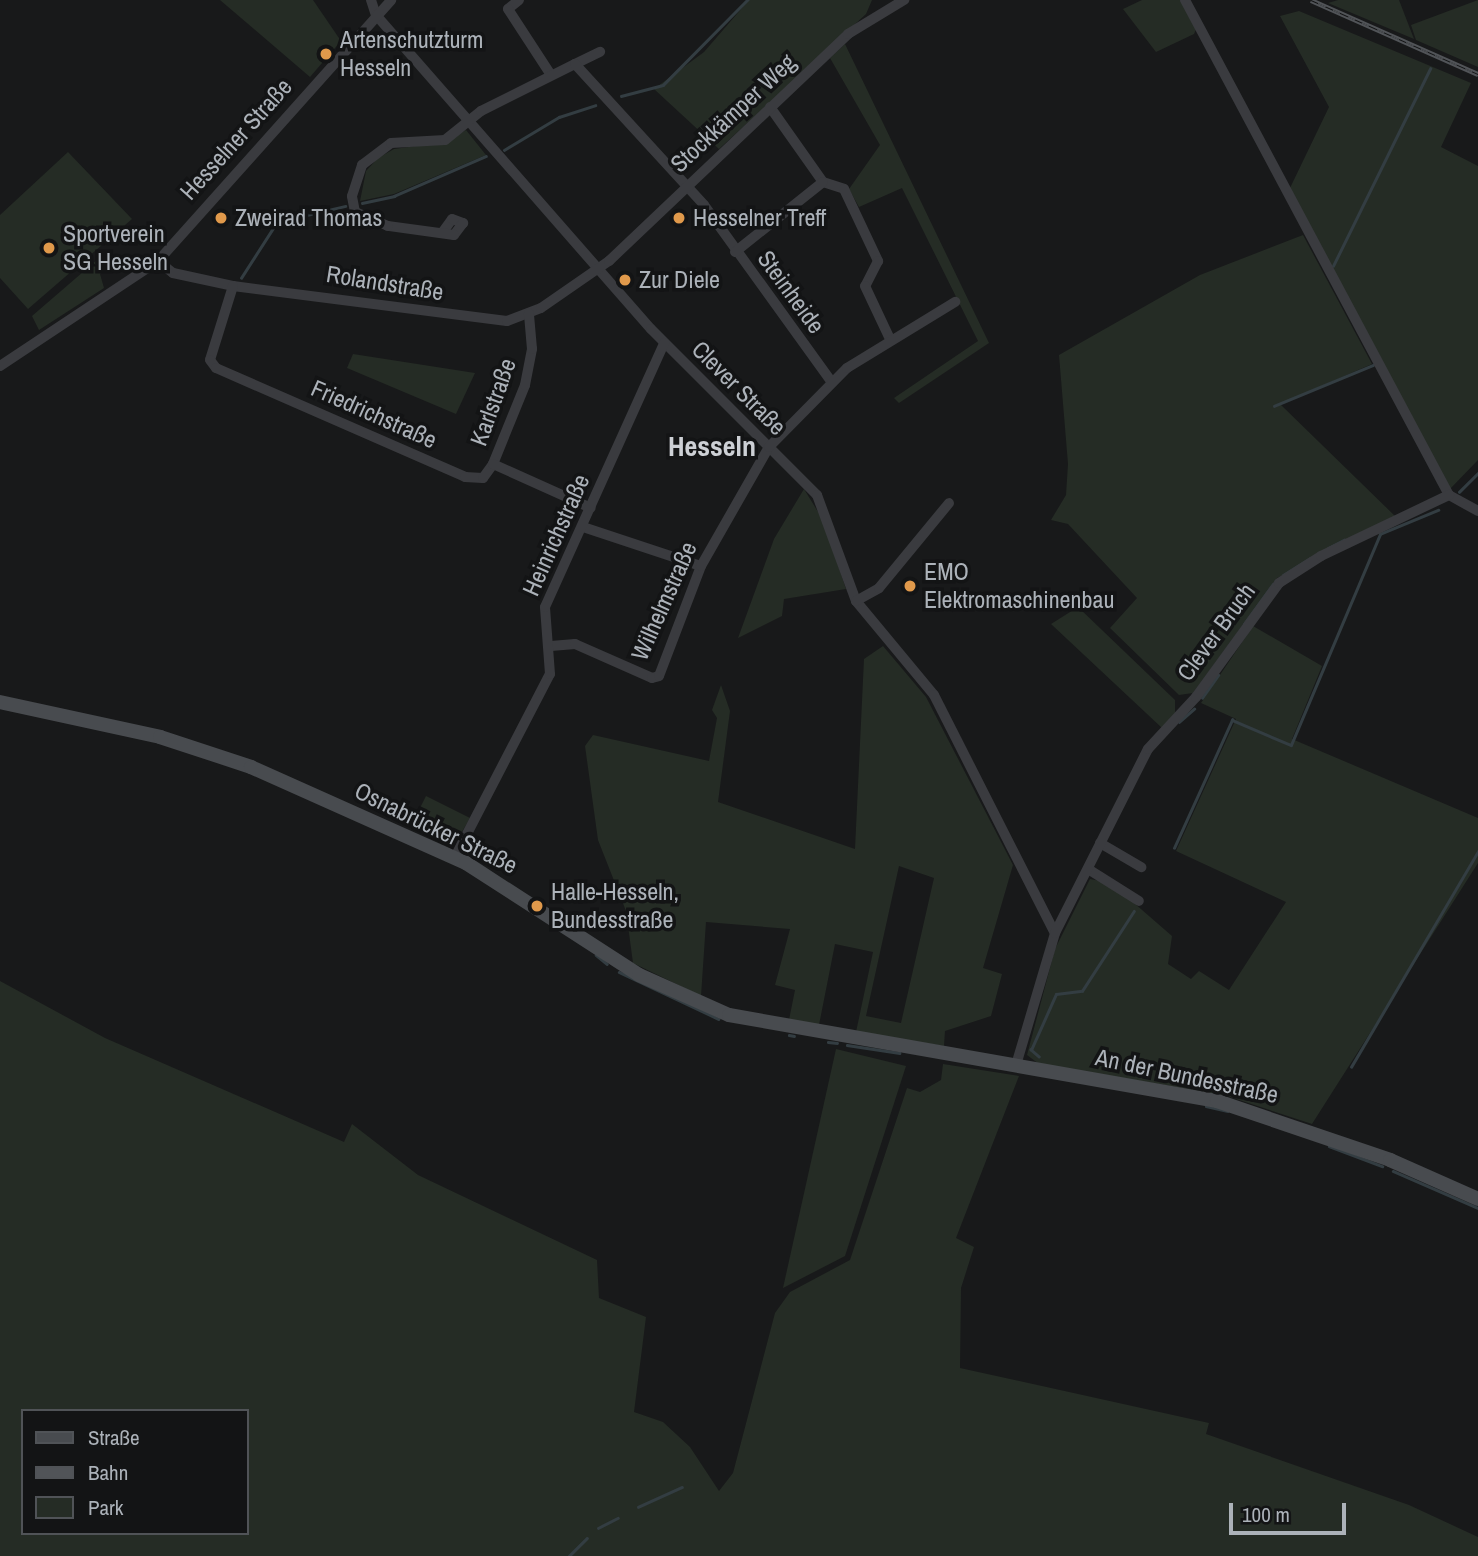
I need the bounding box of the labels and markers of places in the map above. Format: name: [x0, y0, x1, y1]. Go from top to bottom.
place label: Artenschutzturm Hesseln: [340, 26, 483, 82]
marker: Artenschutzturm Hesseln: [318, 46, 334, 62]
place label: Zweirad Thomas: [235, 204, 383, 232]
place label: Hesselner Treff: [693, 204, 826, 232]
marker: Zweirad Thomas: [213, 210, 229, 226]
marker: Hesselner Treff: [671, 210, 687, 226]
place label: Sportverein SG Hesseln: [63, 220, 168, 276]
marker: Sportverein SG Hesseln: [41, 240, 57, 256]
place label: Zur Diele: [639, 266, 720, 294]
marker: Zur Diele: [617, 272, 633, 288]
place label: EMO Elektromaschinenbau: [924, 558, 1114, 614]
marker: EMO Elektromaschinenbau: [902, 578, 918, 594]
place label: Halle-Hesseln, Bundesstraße: [551, 878, 679, 934]
marker: Halle-Hesseln, Bundesstraße: [529, 898, 545, 914]

